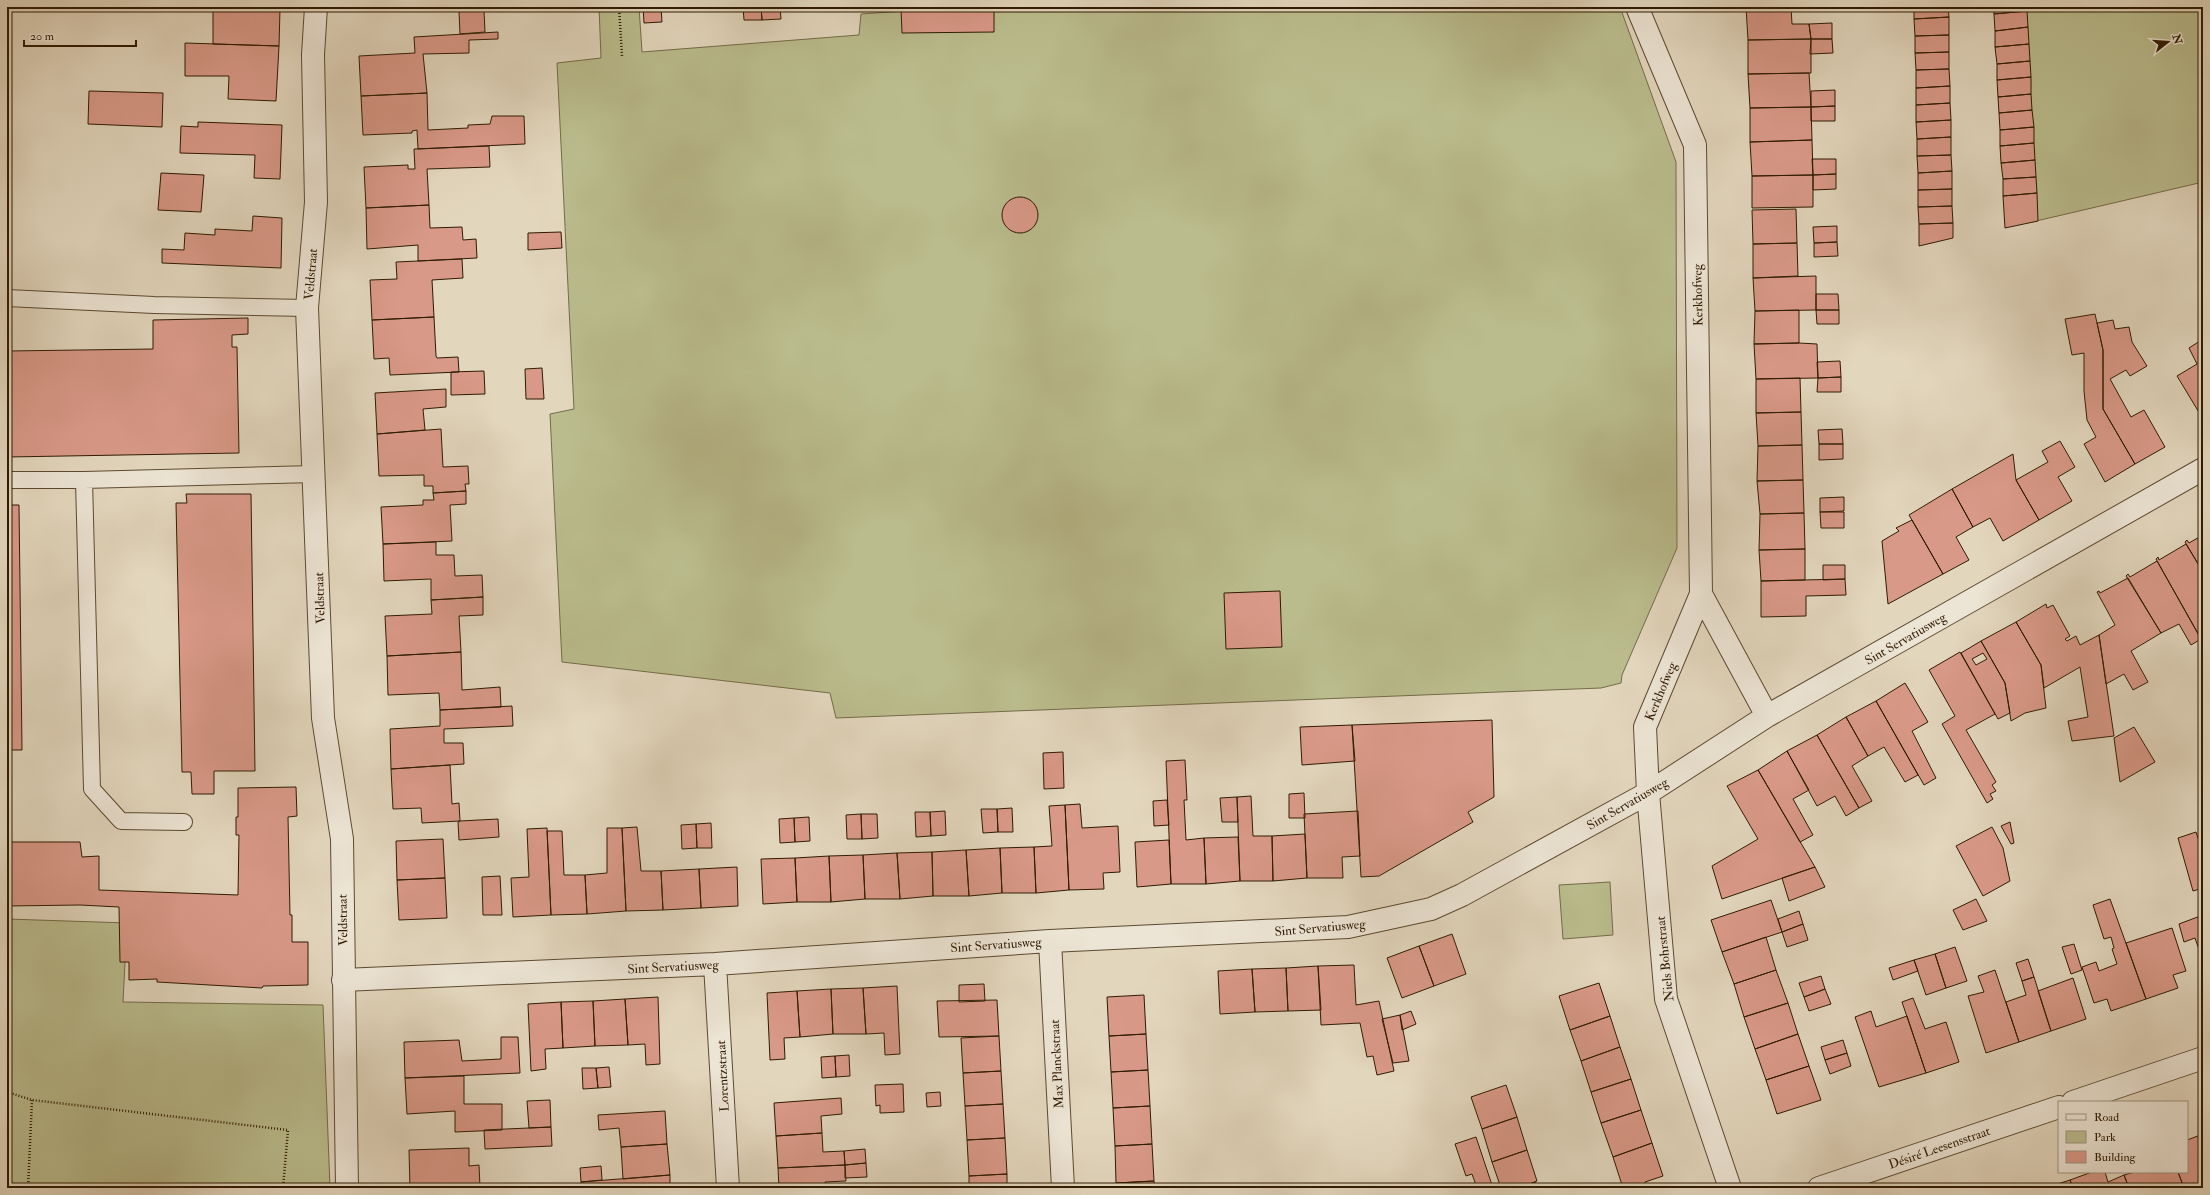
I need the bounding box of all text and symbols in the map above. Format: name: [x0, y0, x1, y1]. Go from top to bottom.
scale bar: [24, 22, 136, 48]
north arrow: [2148, 22, 2188, 62]
text: 20 m: [30, 29, 55, 44]
text: N: [2169, 32, 2185, 47]
street label: Veldstraat: [301, 248, 321, 301]
street label: Kerkhofweg: [1689, 263, 1707, 326]
street label: Veldstraat: [311, 572, 329, 624]
street label: Sint Servatiusweg: [1862, 609, 1950, 669]
street label: Kerkhofweg: [1641, 659, 1681, 723]
street label: Sint Servatiusweg: [1584, 774, 1672, 834]
street label: Veldstraat: [335, 894, 351, 946]
street label: Niels Bohrstraat: [1653, 915, 1677, 1002]
street label: Sint Servatiusweg: [1274, 916, 1367, 940]
street label: Sint Servatiusweg: [950, 934, 1043, 956]
street label: Sint Servatiusweg: [627, 957, 720, 977]
street label: Max Planckstraat: [1047, 1019, 1067, 1109]
street label: Lorentzstraat: [713, 1040, 733, 1112]
legend: [2058, 1101, 2188, 1173]
text: Road: [2094, 1110, 2119, 1125]
street label: Désiré Leesensstraat: [1886, 1123, 1992, 1173]
text: Park: [2094, 1130, 2116, 1145]
text: Building: [2094, 1150, 2137, 1165]

